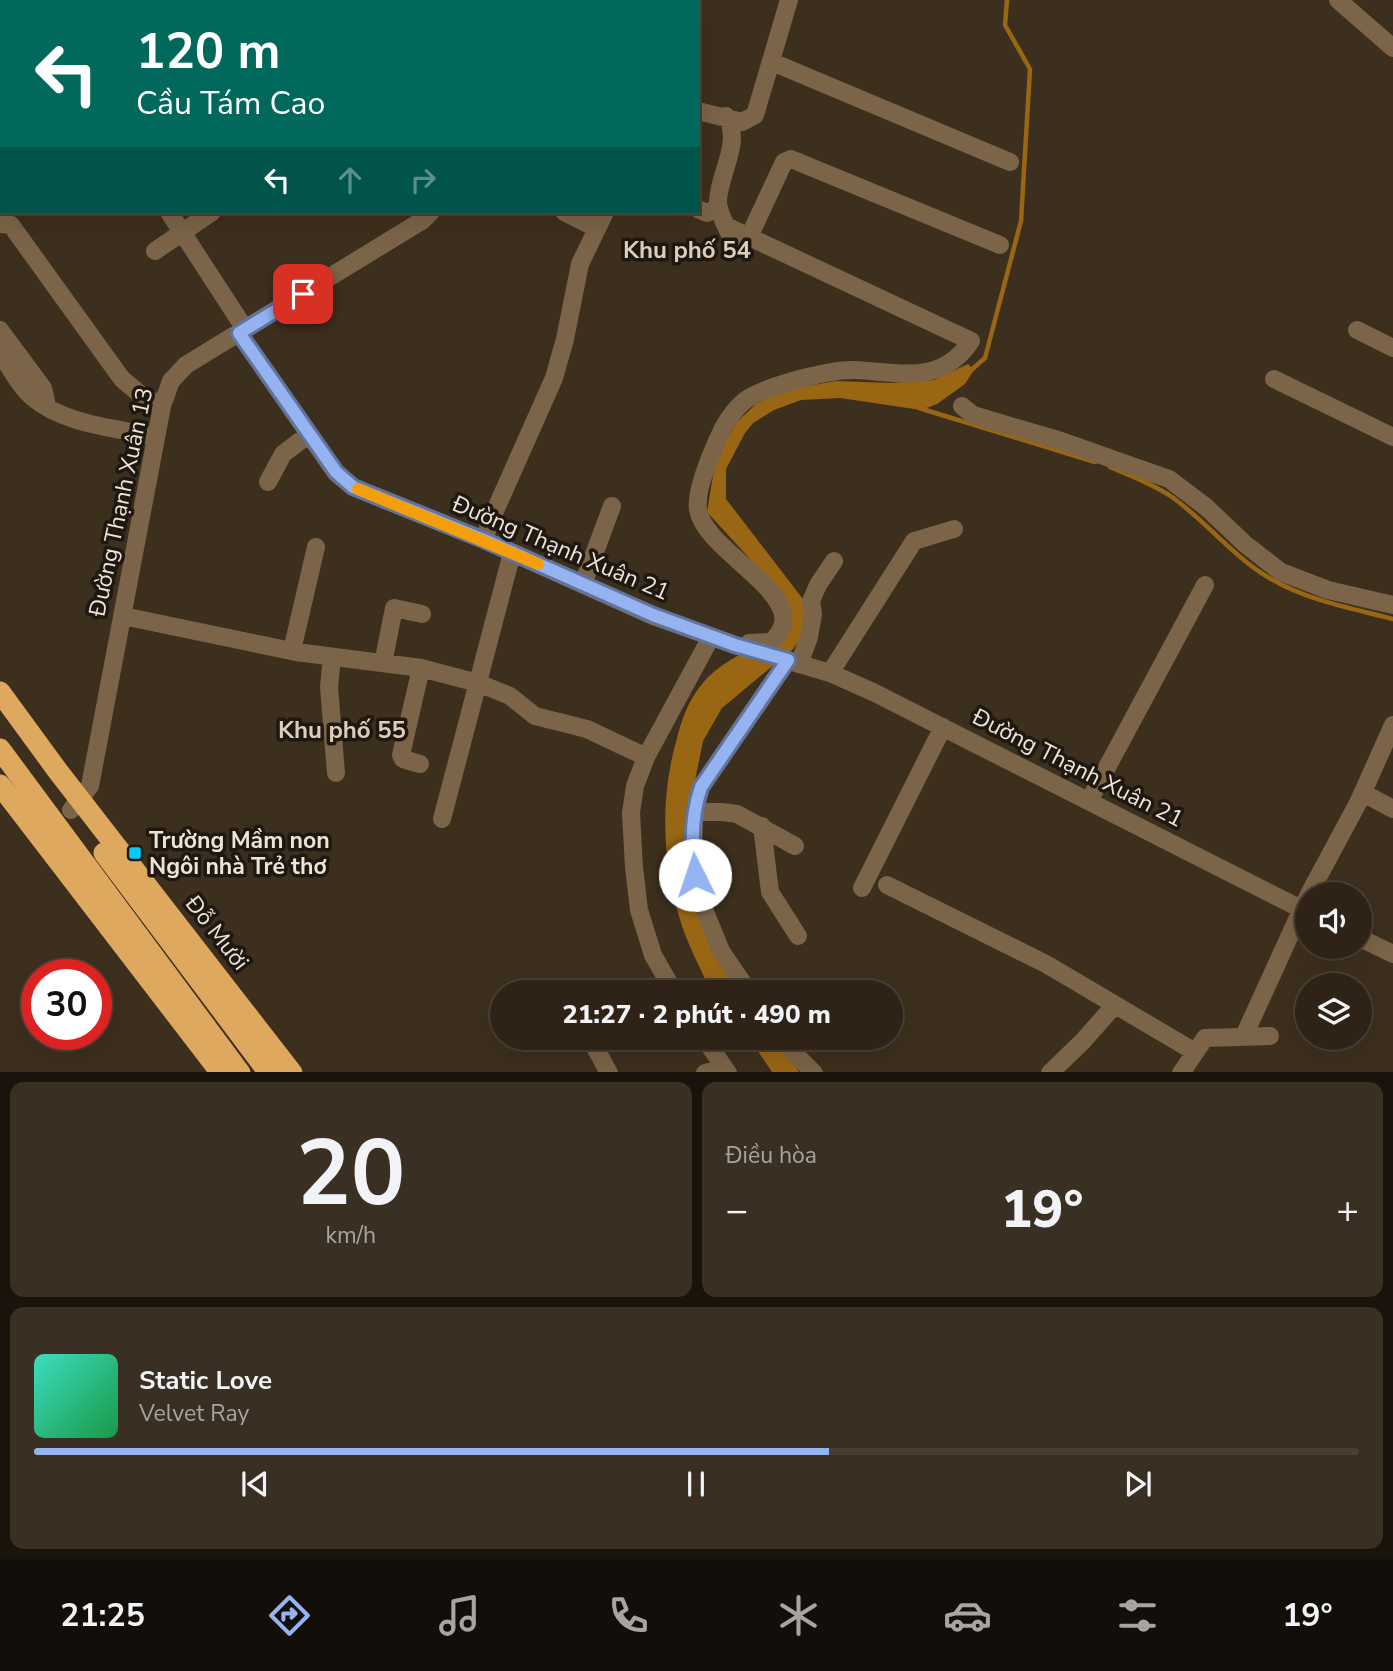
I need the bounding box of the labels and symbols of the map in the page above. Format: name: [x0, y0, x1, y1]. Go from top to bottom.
district label: Khu phố 54: [623, 234, 751, 266]
pin: [273, 264, 333, 324]
street label: Đường Thạnh Xuân 13: [81, 385, 160, 620]
street label: Đường Thạnh Xuân 21: [447, 488, 674, 608]
street label: Đường Thạnh Xuân 21: [966, 701, 1189, 835]
district label: Khu phố 55: [278, 714, 406, 746]
place label: Trường Mầm non Ngôi nhà Trẻ thơ: [149, 825, 330, 882]
position arrow: [658, 838, 732, 912]
marker: Trường Mầm non Ngôi nhà Trẻ thơ: [127, 845, 143, 861]
street label: Đỗ Mười: [178, 889, 256, 977]
speed limit sign: 30: [21, 959, 112, 1050]

